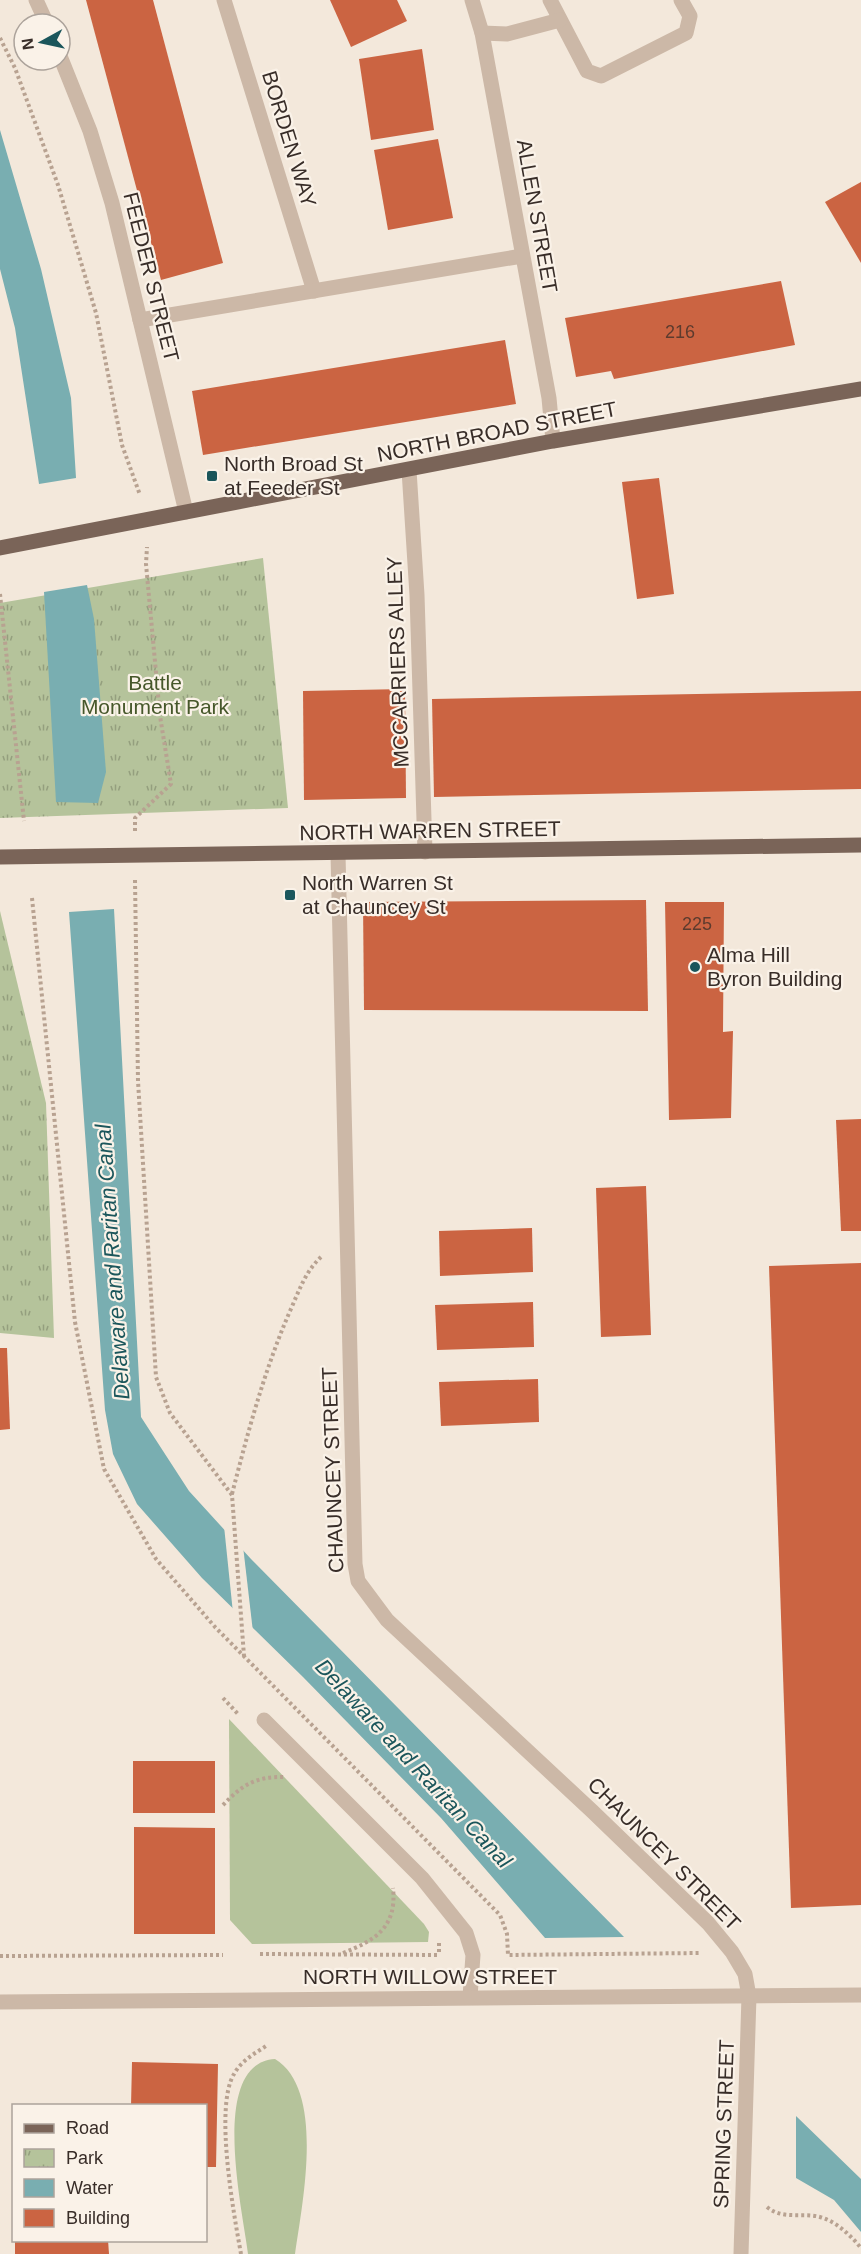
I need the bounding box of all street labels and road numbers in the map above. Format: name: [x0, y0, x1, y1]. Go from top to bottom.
street label: BORDEN WAY: [258, 68, 321, 210]
street label: ALLEN STREET: [513, 137, 562, 295]
street label: FEEDER STREET: [119, 190, 184, 364]
street label: NORTH BROAD STREET: [375, 397, 619, 466]
street label: MCCARRIERS ALLEY: [382, 556, 413, 768]
street label: NORTH WARREN STREET: [299, 817, 561, 844]
street label: CHAUNCEY STREET: [317, 1366, 348, 1573]
street label: CHAUNCEY STREET: [583, 1773, 745, 1935]
street label: NORTH WILLOW STREET: [303, 1965, 557, 1988]
street label: SPRING STREET: [709, 2039, 738, 2209]

